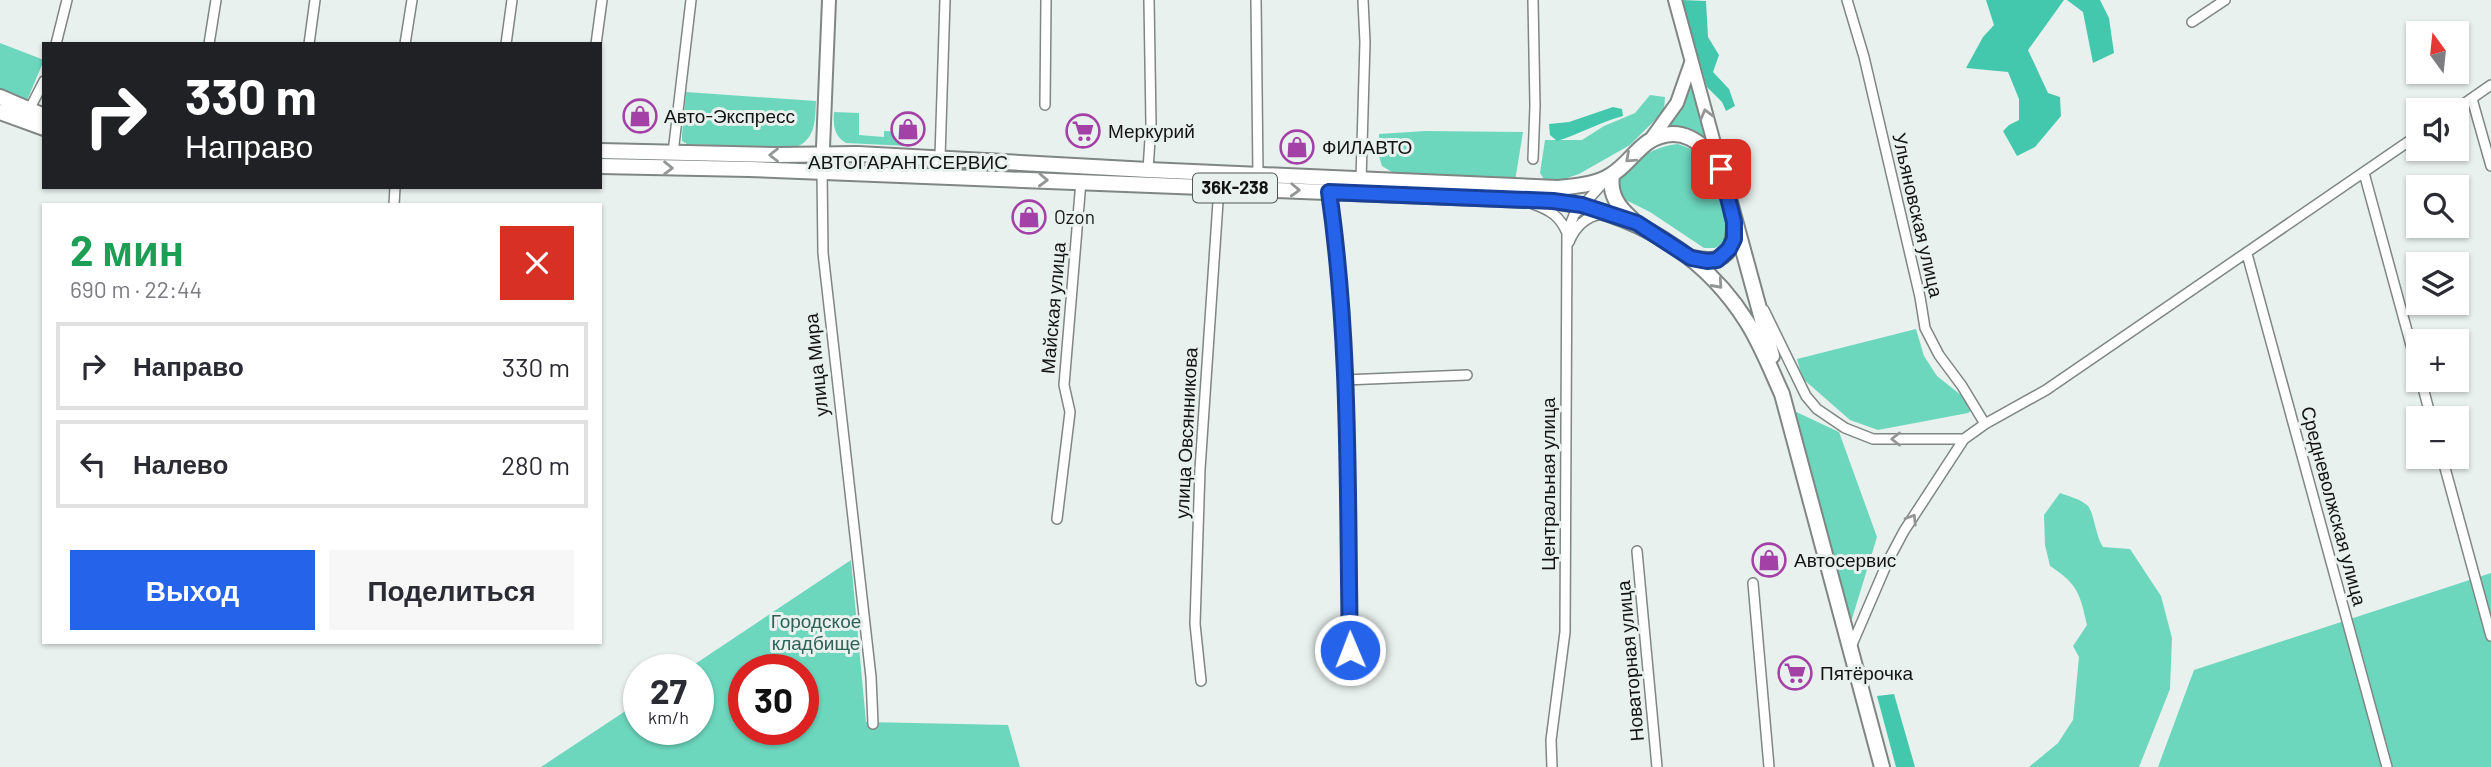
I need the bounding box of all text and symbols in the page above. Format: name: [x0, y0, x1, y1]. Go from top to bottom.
north arrow: [2406, 21, 2469, 84]
map controls: [2406, 21, 2469, 469]
text: 330 m: [185, 66, 317, 125]
icon: right: [70, 70, 161, 161]
shop icon: Авто-Экспресс: [621, 97, 659, 135]
button: sound: [2406, 98, 2469, 161]
place label: Авто-Экспресс: [664, 104, 795, 127]
one-way arrow: [1700, 108, 1715, 120]
shop icon: АВТОГАРАНТСЕРВИС: [889, 110, 927, 148]
supermarket icon: Меркурий: [1064, 112, 1102, 150]
place label: Меркурий: [1108, 119, 1195, 142]
text: Направо: [185, 126, 313, 164]
shop icon: ФИЛАВТО: [1278, 128, 1316, 166]
street label: Ульяновская улица: [1888, 130, 1949, 300]
place label: ФИЛАВТО: [1322, 135, 1412, 158]
pin: [1691, 139, 1751, 199]
one-way arrow: [768, 147, 779, 163]
place label: АВТОГАРАНТСЕРВИС: [808, 150, 1008, 173]
one-way arrow: [1626, 150, 1639, 162]
icon: arrive: [1702, 150, 1740, 188]
one-way arrow: [664, 160, 674, 176]
one-way arrow: [1038, 173, 1049, 188]
road number: 36К-238: [1193, 174, 1277, 202]
button: search: [2406, 175, 2469, 238]
one-way arrow: [1289, 183, 1300, 198]
shop icon: Ozon: [1010, 198, 1048, 236]
place label: Ozon: [1054, 205, 1095, 228]
text: 2 мин: [70, 224, 184, 274]
button: close: [500, 226, 574, 300]
street label: Майская улица: [1035, 241, 1070, 375]
button: layers: [2406, 252, 2469, 315]
text: 690 m · 22:44: [70, 275, 202, 303]
one-way arrow: [1710, 276, 1722, 289]
street label: улица Мира: [799, 312, 832, 418]
button: +: [2406, 329, 2469, 392]
street label: улица Овсянникова: [1170, 346, 1201, 519]
icon: right: [74, 347, 112, 385]
text: Направо: [133, 350, 244, 381]
text: 330 m: [502, 351, 570, 382]
street label: Центральная улица: [1536, 397, 1559, 571]
street label: Средневолжская улица: [2297, 404, 2372, 609]
button: −: [2406, 406, 2469, 469]
one-way arrow: [1890, 431, 1900, 447]
icon: left: [74, 445, 112, 483]
text: Налево: [133, 448, 228, 479]
text: 280 m: [501, 449, 570, 480]
one-way arrow: [1903, 514, 1916, 527]
shop icon: Автосервис: [1750, 541, 1788, 579]
place label: Автосервис: [1794, 548, 1896, 571]
button: Выход: [70, 550, 315, 630]
button: Поделиться: [329, 550, 574, 630]
street label: Новаторная улица: [1611, 579, 1648, 742]
park label: Городское кладбище: [771, 609, 861, 654]
position arrow: [1313, 613, 1387, 687]
speed limit sign: 30: [728, 654, 819, 745]
supermarket icon: Пятёрочка: [1776, 654, 1814, 692]
place label: Пятёрочка: [1820, 661, 1914, 684]
text: 27: [650, 669, 687, 711]
text: km/h: [648, 706, 689, 728]

